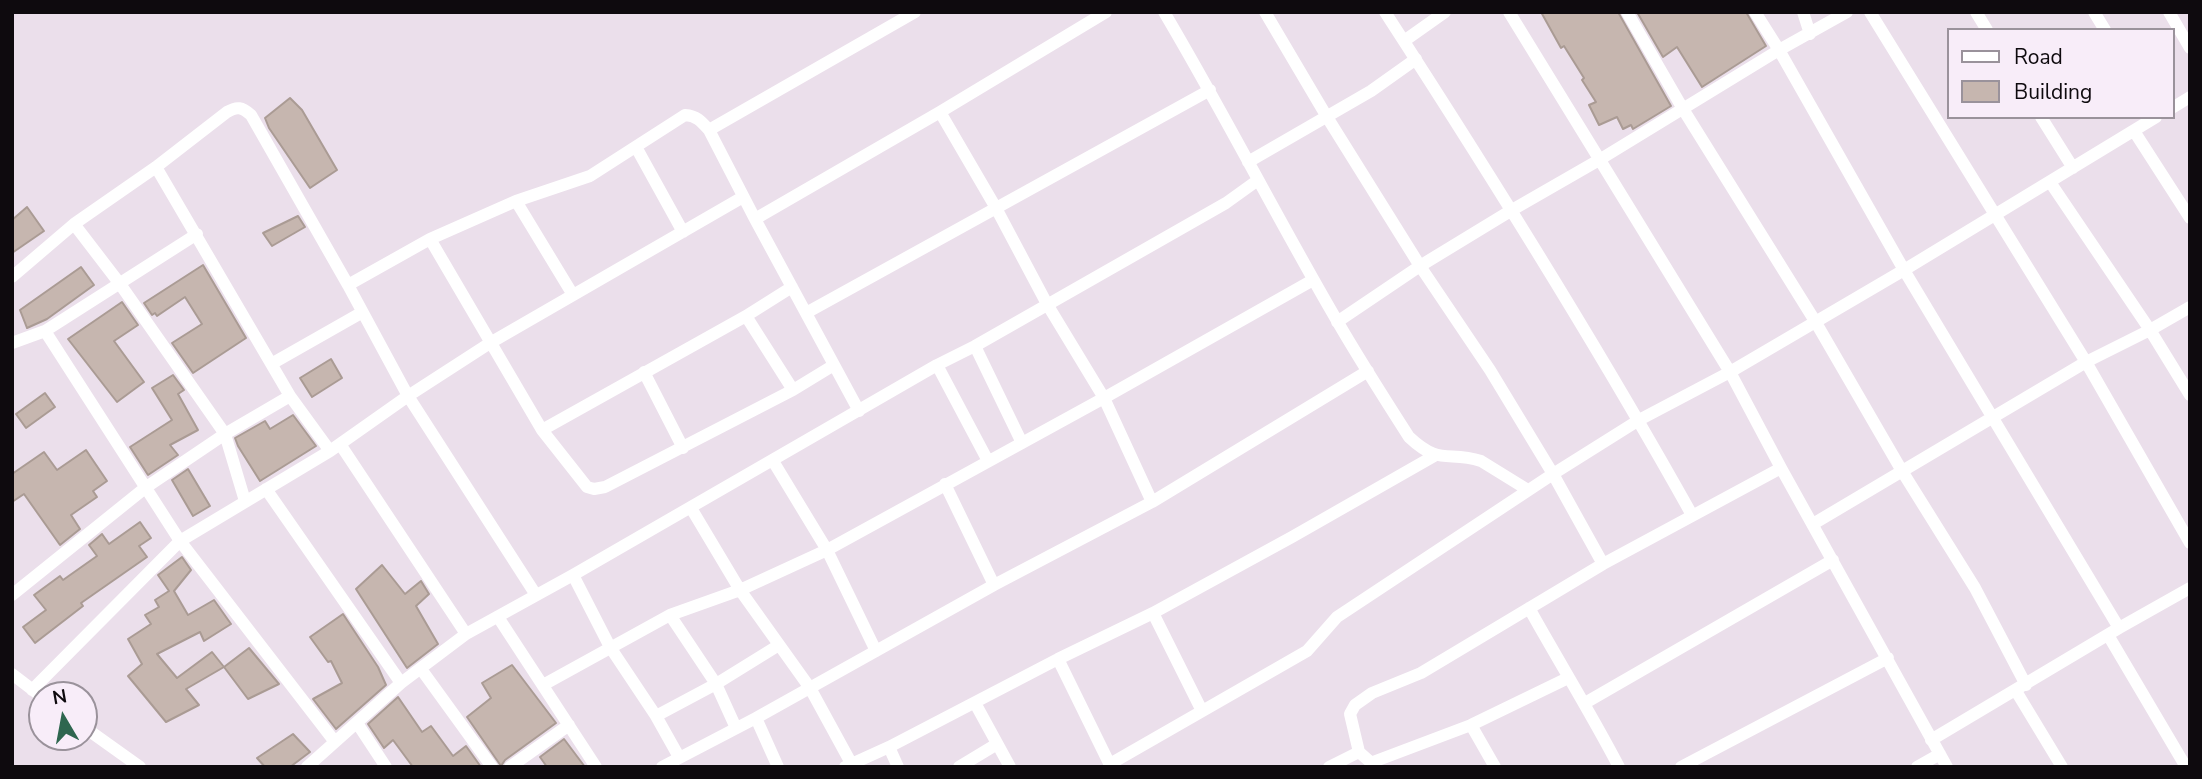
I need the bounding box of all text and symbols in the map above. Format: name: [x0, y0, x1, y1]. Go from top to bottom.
legend: [1946, 28, 2174, 119]
text: Road: [2014, 43, 2063, 71]
text: Building: [2014, 78, 2092, 106]
north arrow: [28, 681, 98, 751]
text: N: [50, 683, 69, 711]

